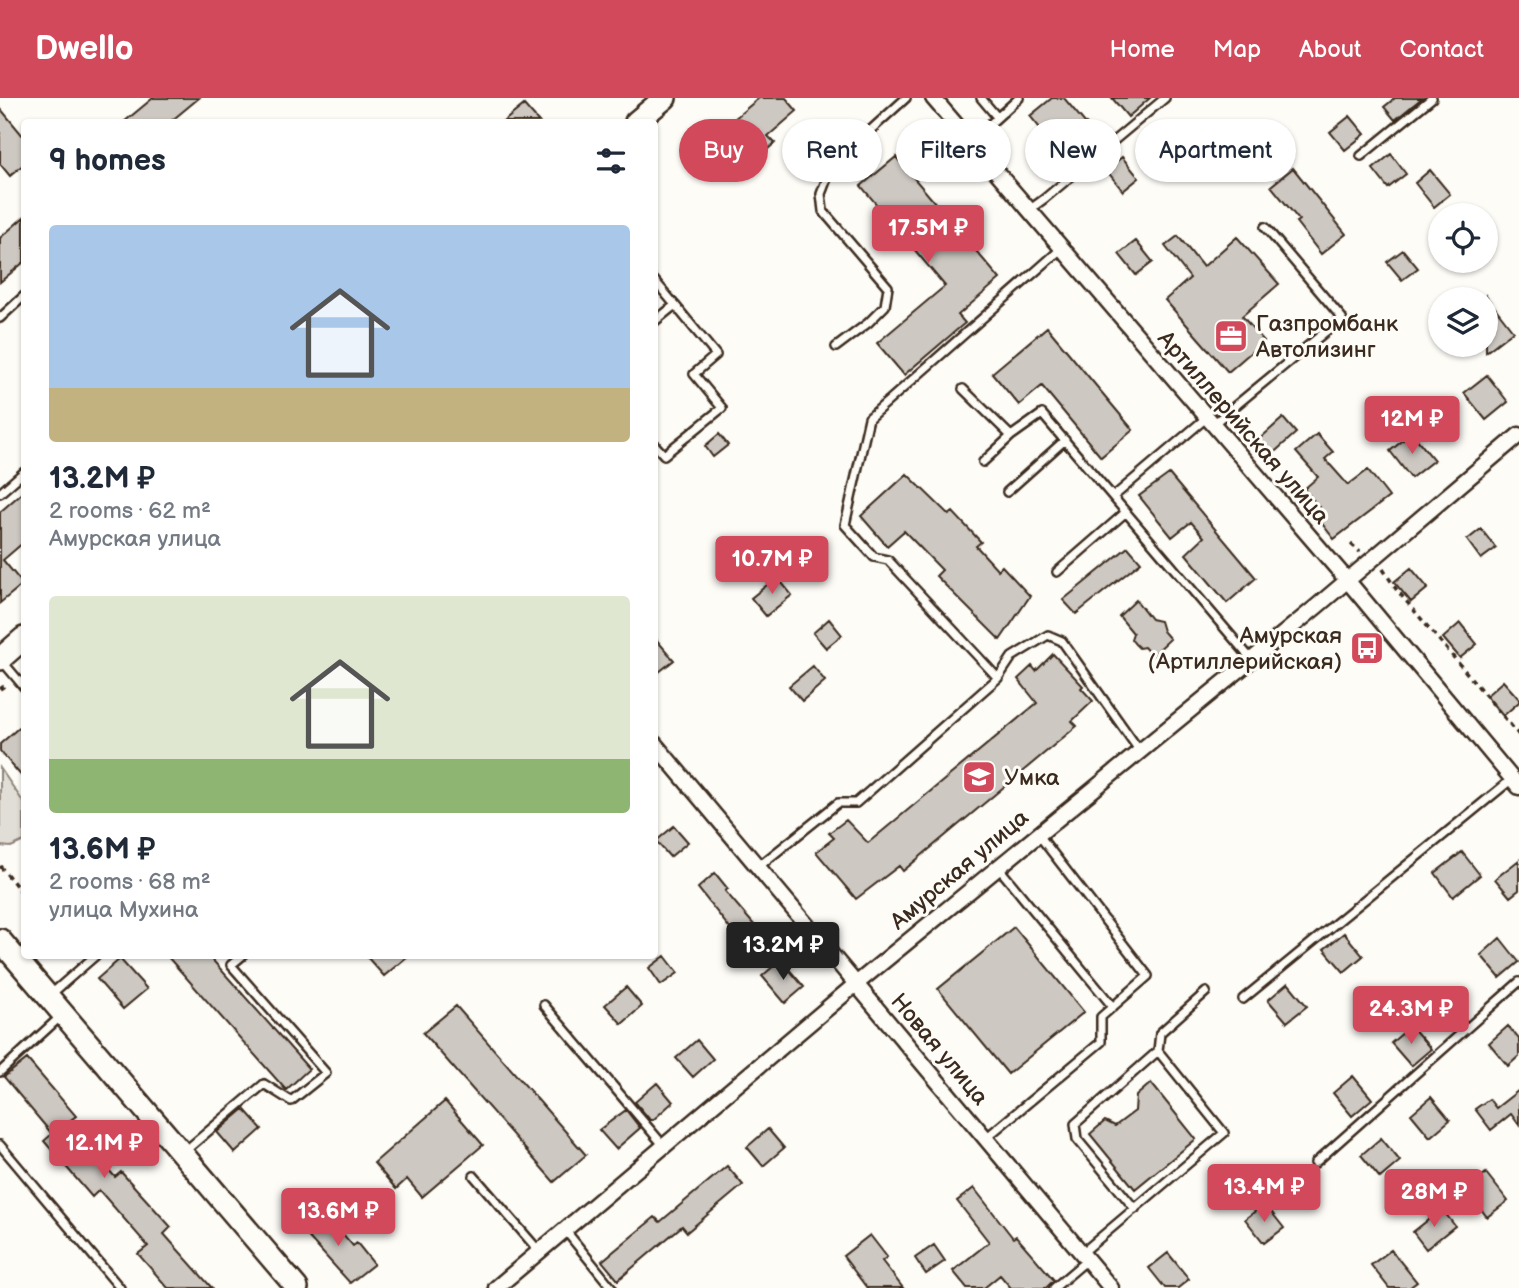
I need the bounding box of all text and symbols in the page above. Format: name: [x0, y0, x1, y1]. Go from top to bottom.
text: Dwello: [35, 29, 134, 69]
text: Home: [1110, 35, 1175, 64]
text: Map: [1213, 35, 1261, 64]
text: About: [1299, 35, 1361, 64]
text: Contact: [1399, 35, 1484, 64]
chip: Buy: [679, 119, 768, 182]
chip: Rent: [782, 119, 882, 182]
chip: Filters: [896, 119, 1011, 182]
chip: New: [1025, 119, 1121, 182]
chip: Apartment: [1135, 119, 1296, 182]
icon: filters: [592, 142, 630, 180]
text: 9 homes: [49, 143, 166, 179]
map controls: [1428, 203, 1498, 357]
button: locate: [1428, 203, 1498, 273]
pin: 17.5M ₽: [863, 206, 993, 265]
text: 17.5M ₽: [888, 214, 968, 242]
icon: home: [277, 270, 403, 396]
button: layers: [1428, 287, 1498, 357]
place label: Газпромбанк Автолизинг: [1255, 310, 1399, 364]
office icon: Газпромбанк Автолизинг: [1212, 317, 1250, 355]
street label: Артиллерийская улица: [1151, 324, 1335, 530]
pin: 12M ₽: [1363, 396, 1461, 456]
text: 12M ₽: [1381, 405, 1443, 433]
text: 13.2M ₽: [49, 461, 155, 497]
text: 2 rooms · 62 m²: [49, 497, 211, 525]
text: Амурская улица: [49, 525, 221, 553]
pin: 10.7M ₽: [707, 536, 837, 596]
text: 10.7M ₽: [731, 545, 813, 573]
place label: Амурская (Артиллерийская): [1148, 622, 1342, 676]
bus stop icon: Амурская (Артиллерийская): [1348, 629, 1386, 667]
icon: home: [277, 641, 403, 767]
school or university icon: Умка: [960, 758, 998, 796]
place label: Умка: [1004, 764, 1060, 792]
street label: Амурская улица: [884, 803, 1035, 936]
text: 13.6M ₽: [49, 832, 155, 868]
text: 2 rooms · 68 m²: [49, 868, 211, 896]
text: улица Мухина: [49, 896, 199, 924]
pin: 13.2M ₽: [718, 922, 848, 982]
text: 13.2M ₽: [742, 931, 824, 959]
pin: 24.3M ₽: [1346, 986, 1476, 1046]
street label: Новая улица: [884, 988, 994, 1112]
text: 24.3M ₽: [1369, 995, 1453, 1023]
pin: 12.1M ₽: [39, 1121, 169, 1180]
text: 12.1M ₽: [65, 1129, 143, 1157]
pin: 13.4M ₽: [1199, 1164, 1329, 1224]
pin: 28M ₽: [1385, 1170, 1483, 1229]
text: 13.4M ₽: [1223, 1173, 1305, 1201]
text: 28M ₽: [1400, 1178, 1468, 1206]
pin: 13.6M ₽: [273, 1188, 403, 1248]
text: 13.6M ₽: [297, 1197, 379, 1225]

